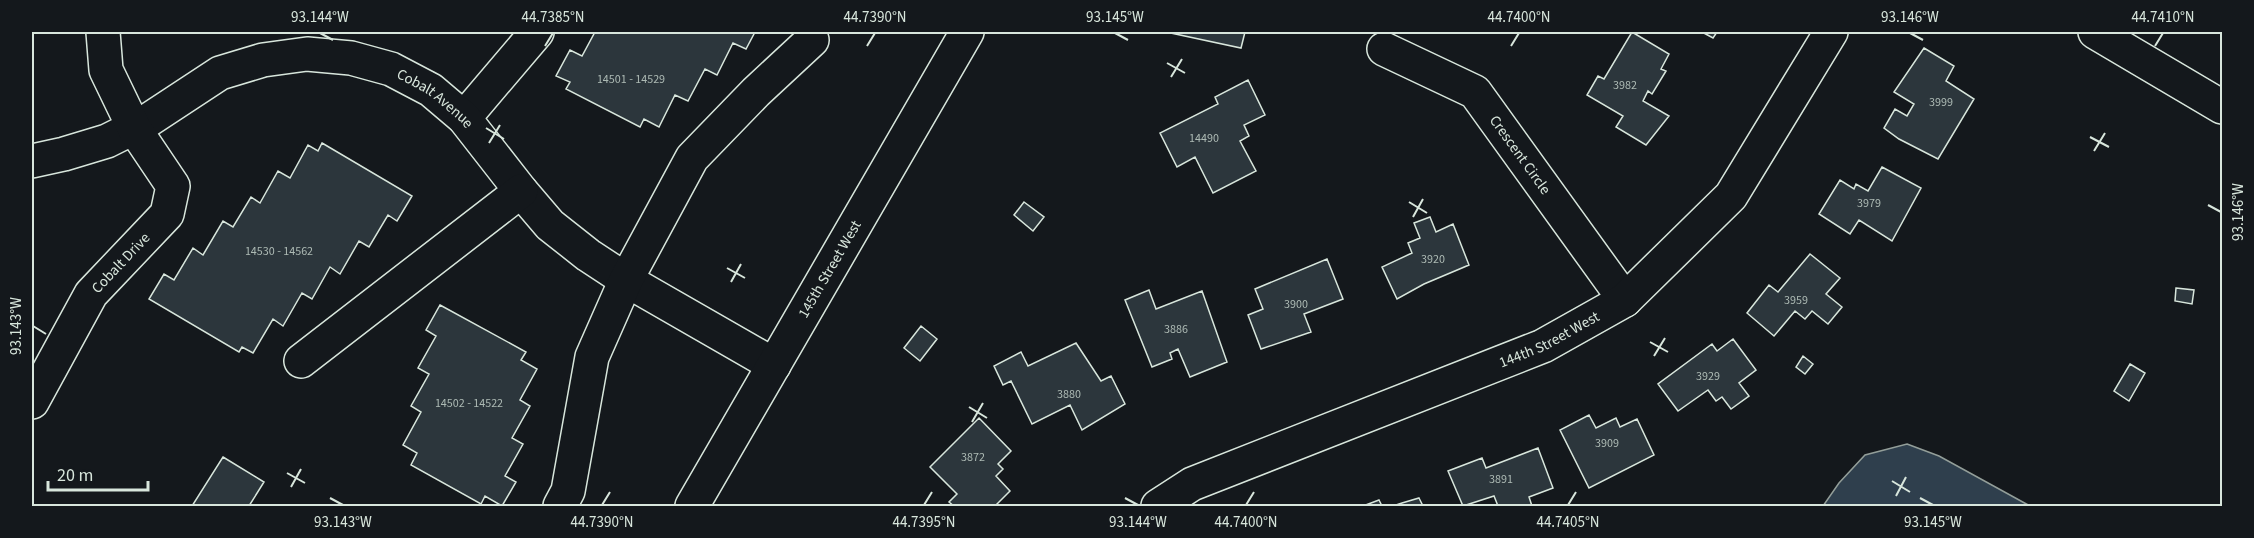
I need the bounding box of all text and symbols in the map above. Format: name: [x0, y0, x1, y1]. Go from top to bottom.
text: 93.144°W: [291, 7, 349, 28]
text: 44.7385°N: [521, 7, 585, 28]
text: 44.7390°N: [843, 7, 907, 28]
text: 93.145°W: [1086, 7, 1144, 28]
text: 44.7400°N: [1487, 7, 1551, 28]
text: 93.146°W: [1881, 7, 1939, 28]
text: 44.7410°N: [2131, 7, 2195, 28]
street label: Cobalt Avenue: [393, 63, 478, 132]
house number: 14501 - 14529: [597, 71, 665, 88]
house number: 3982: [1613, 77, 1637, 94]
house number: 3999: [1929, 94, 1953, 111]
street label: Crescent Circle: [1484, 111, 1556, 199]
house number: 14490: [1189, 130, 1219, 147]
text: 93.146°W: [2228, 183, 2249, 241]
house number: 3979: [1857, 195, 1881, 212]
street label: 145th Street West: [793, 216, 866, 322]
street label: Cobalt Drive: [86, 228, 155, 298]
house number: 14530 - 14562: [245, 243, 313, 260]
house number: 3920: [1421, 251, 1445, 268]
house number: 3959: [1784, 292, 1808, 309]
house number: 3900: [1284, 296, 1308, 313]
text: 93.143°W: [6, 297, 27, 355]
street label: 144th Street West: [1496, 306, 1603, 373]
house number: 3886: [1164, 321, 1188, 338]
house number: 3929: [1696, 368, 1720, 385]
house number: 3880: [1057, 386, 1081, 403]
house number: 14502 - 14522: [435, 395, 503, 412]
house number: 3909: [1595, 435, 1619, 452]
house number: 3872: [961, 449, 985, 466]
scale bar: [48, 454, 148, 492]
text: 20 m: [57, 463, 93, 488]
house number: 3891: [1489, 471, 1513, 488]
text: 93.143°W: [314, 512, 372, 533]
text: 44.7390°N: [570, 512, 634, 533]
text: 44.7395°N: [892, 512, 956, 533]
text: 93.144°W: [1109, 512, 1167, 533]
text: 44.7400°N: [1214, 512, 1278, 533]
text: 44.7405°N: [1536, 512, 1600, 533]
text: 93.145°W: [1904, 512, 1962, 533]

